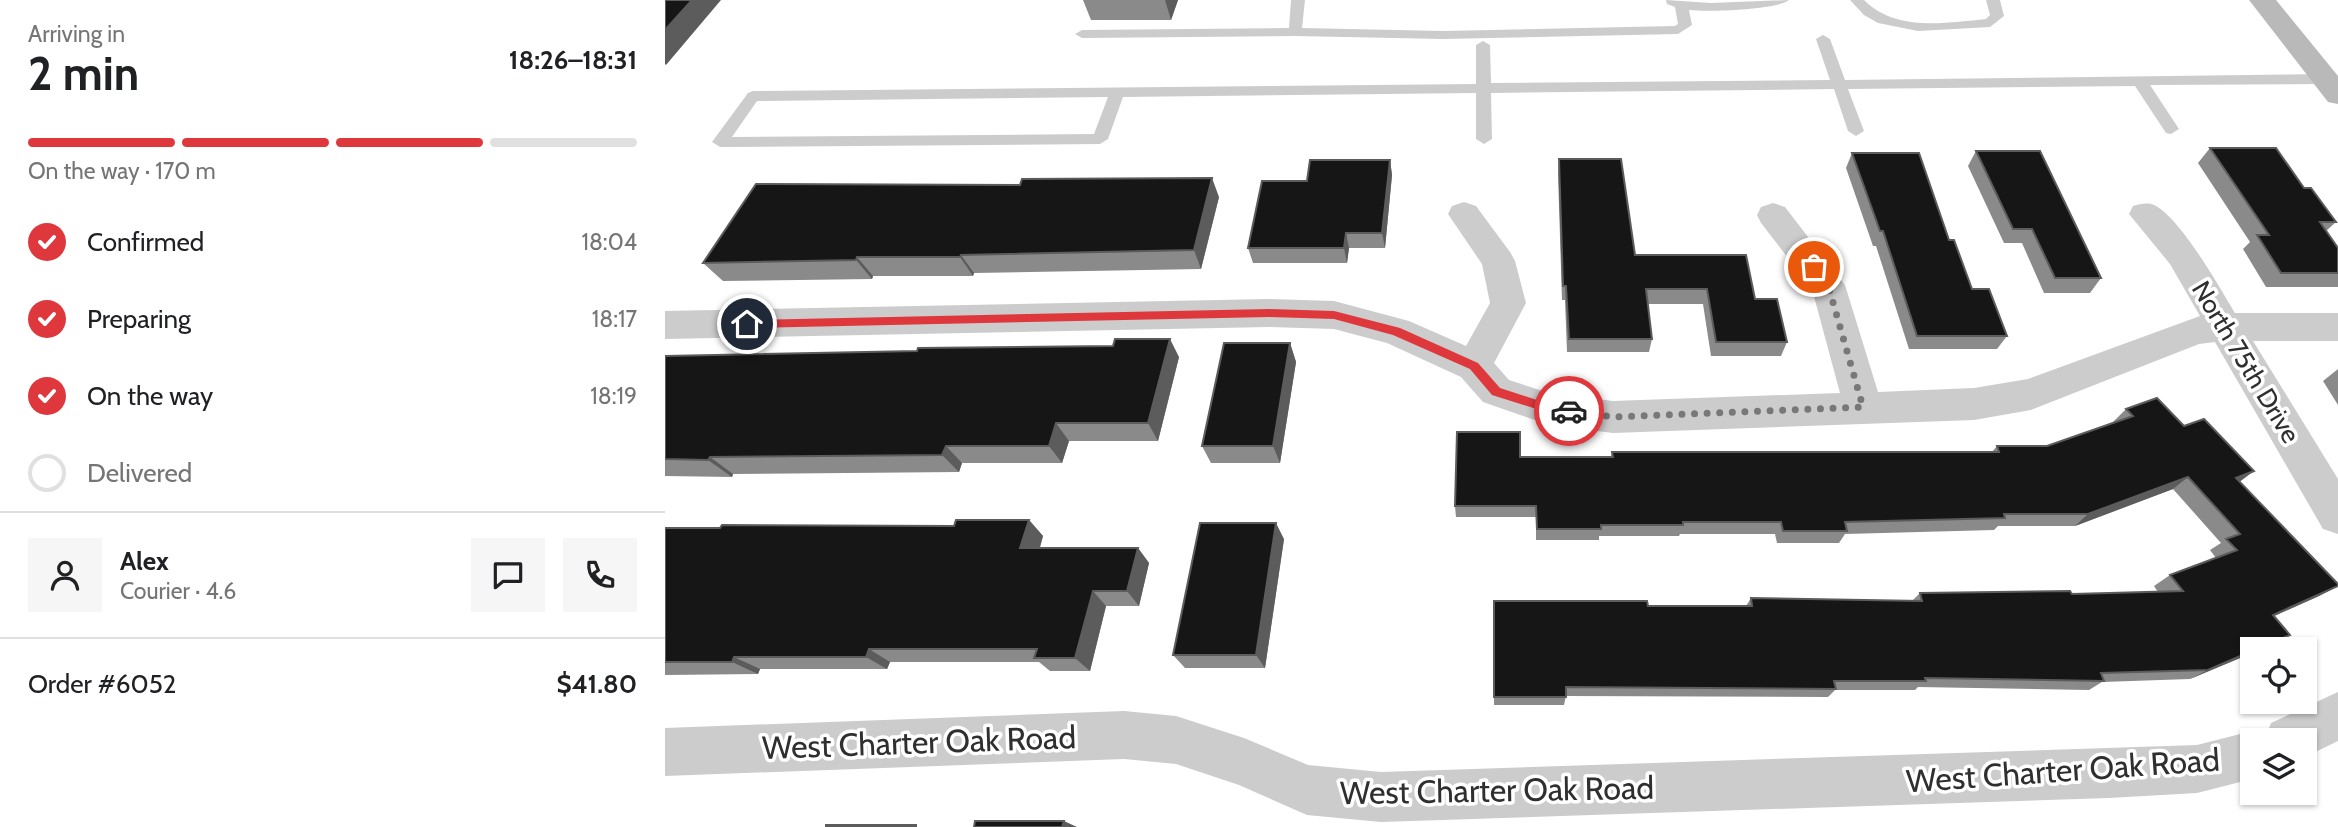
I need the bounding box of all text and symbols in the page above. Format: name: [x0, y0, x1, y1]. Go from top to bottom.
text: Arriving in: [28, 20, 125, 48]
text: 18:26–18:31: [509, 44, 637, 76]
text: 2 min: [28, 46, 139, 102]
text: On the way · 170 m: [28, 157, 216, 185]
icon: check: [28, 223, 66, 261]
text: Confirmed: [87, 226, 204, 258]
text: 18:04: [581, 228, 637, 256]
pin: [1784, 237, 1844, 297]
icon: bag: [1795, 248, 1833, 286]
street label: North 75th Drive: [2185, 275, 2307, 449]
pin: [717, 294, 777, 354]
icon: check: [28, 300, 66, 338]
text: Preparing: [87, 303, 191, 335]
text: 18:17: [592, 305, 637, 333]
icon: home: [728, 305, 766, 343]
courier: [1534, 376, 1604, 446]
icon: check: [28, 377, 66, 415]
text: On the way: [87, 380, 213, 412]
text: 18:19: [590, 382, 637, 410]
icon: car: [1550, 392, 1588, 430]
text: Delivered: [87, 457, 192, 489]
button: person: [28, 538, 102, 612]
button: chat: [471, 538, 545, 612]
button: phone: [563, 538, 637, 612]
text: Alex: [120, 545, 169, 577]
text: Courier · 4.6: [120, 577, 236, 605]
map controls: [2240, 637, 2317, 805]
button: locate: [2240, 637, 2317, 714]
text: Order #6052: [28, 668, 176, 700]
text: $41.80: [557, 668, 637, 700]
street label: West Charter Oak Road: [761, 717, 1077, 767]
button: layers: [2240, 728, 2317, 805]
street label: West Charter Oak Road: [1905, 740, 2221, 800]
street label: West Charter Oak Road: [1340, 768, 1654, 812]

